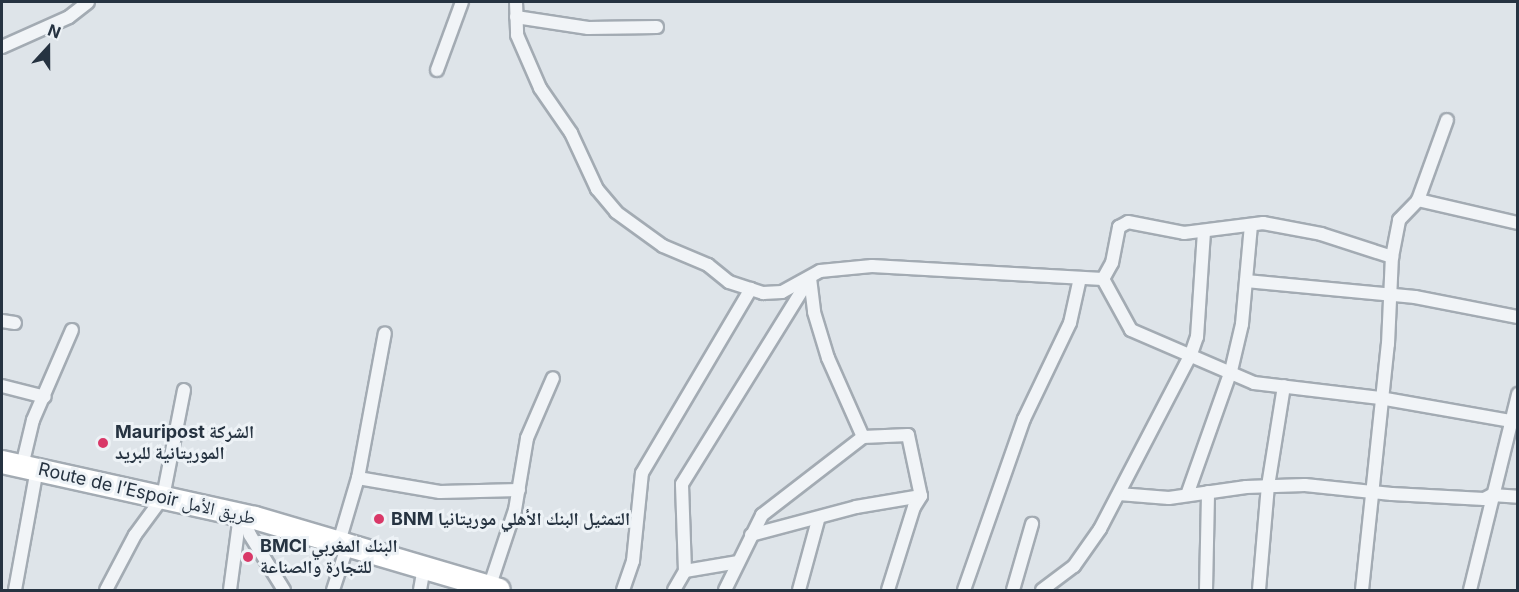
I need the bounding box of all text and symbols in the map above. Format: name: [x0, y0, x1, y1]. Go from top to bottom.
north arrow: [18, 18, 78, 78]
text: N: [45, 20, 64, 43]
place label: Mauripost الشركة الموريتانية للبريد: [115, 422, 254, 464]
marker: Mauripost الشركة الموريتانية للبريد: [96, 436, 110, 450]
street label: Route de l’Espoir طريق الأمل: [36, 458, 258, 530]
place label: BNM التمثيل البنك الأهلي موريتانيا: [391, 508, 630, 530]
marker: BNM التمثيل البنك الأهلي موريتانيا: [372, 512, 386, 526]
place label: BMCI البنك المغربي للتجارة والصناعة: [260, 536, 398, 578]
marker: BMCI البنك المغربي للتجارة والصناعة: [241, 550, 255, 564]

